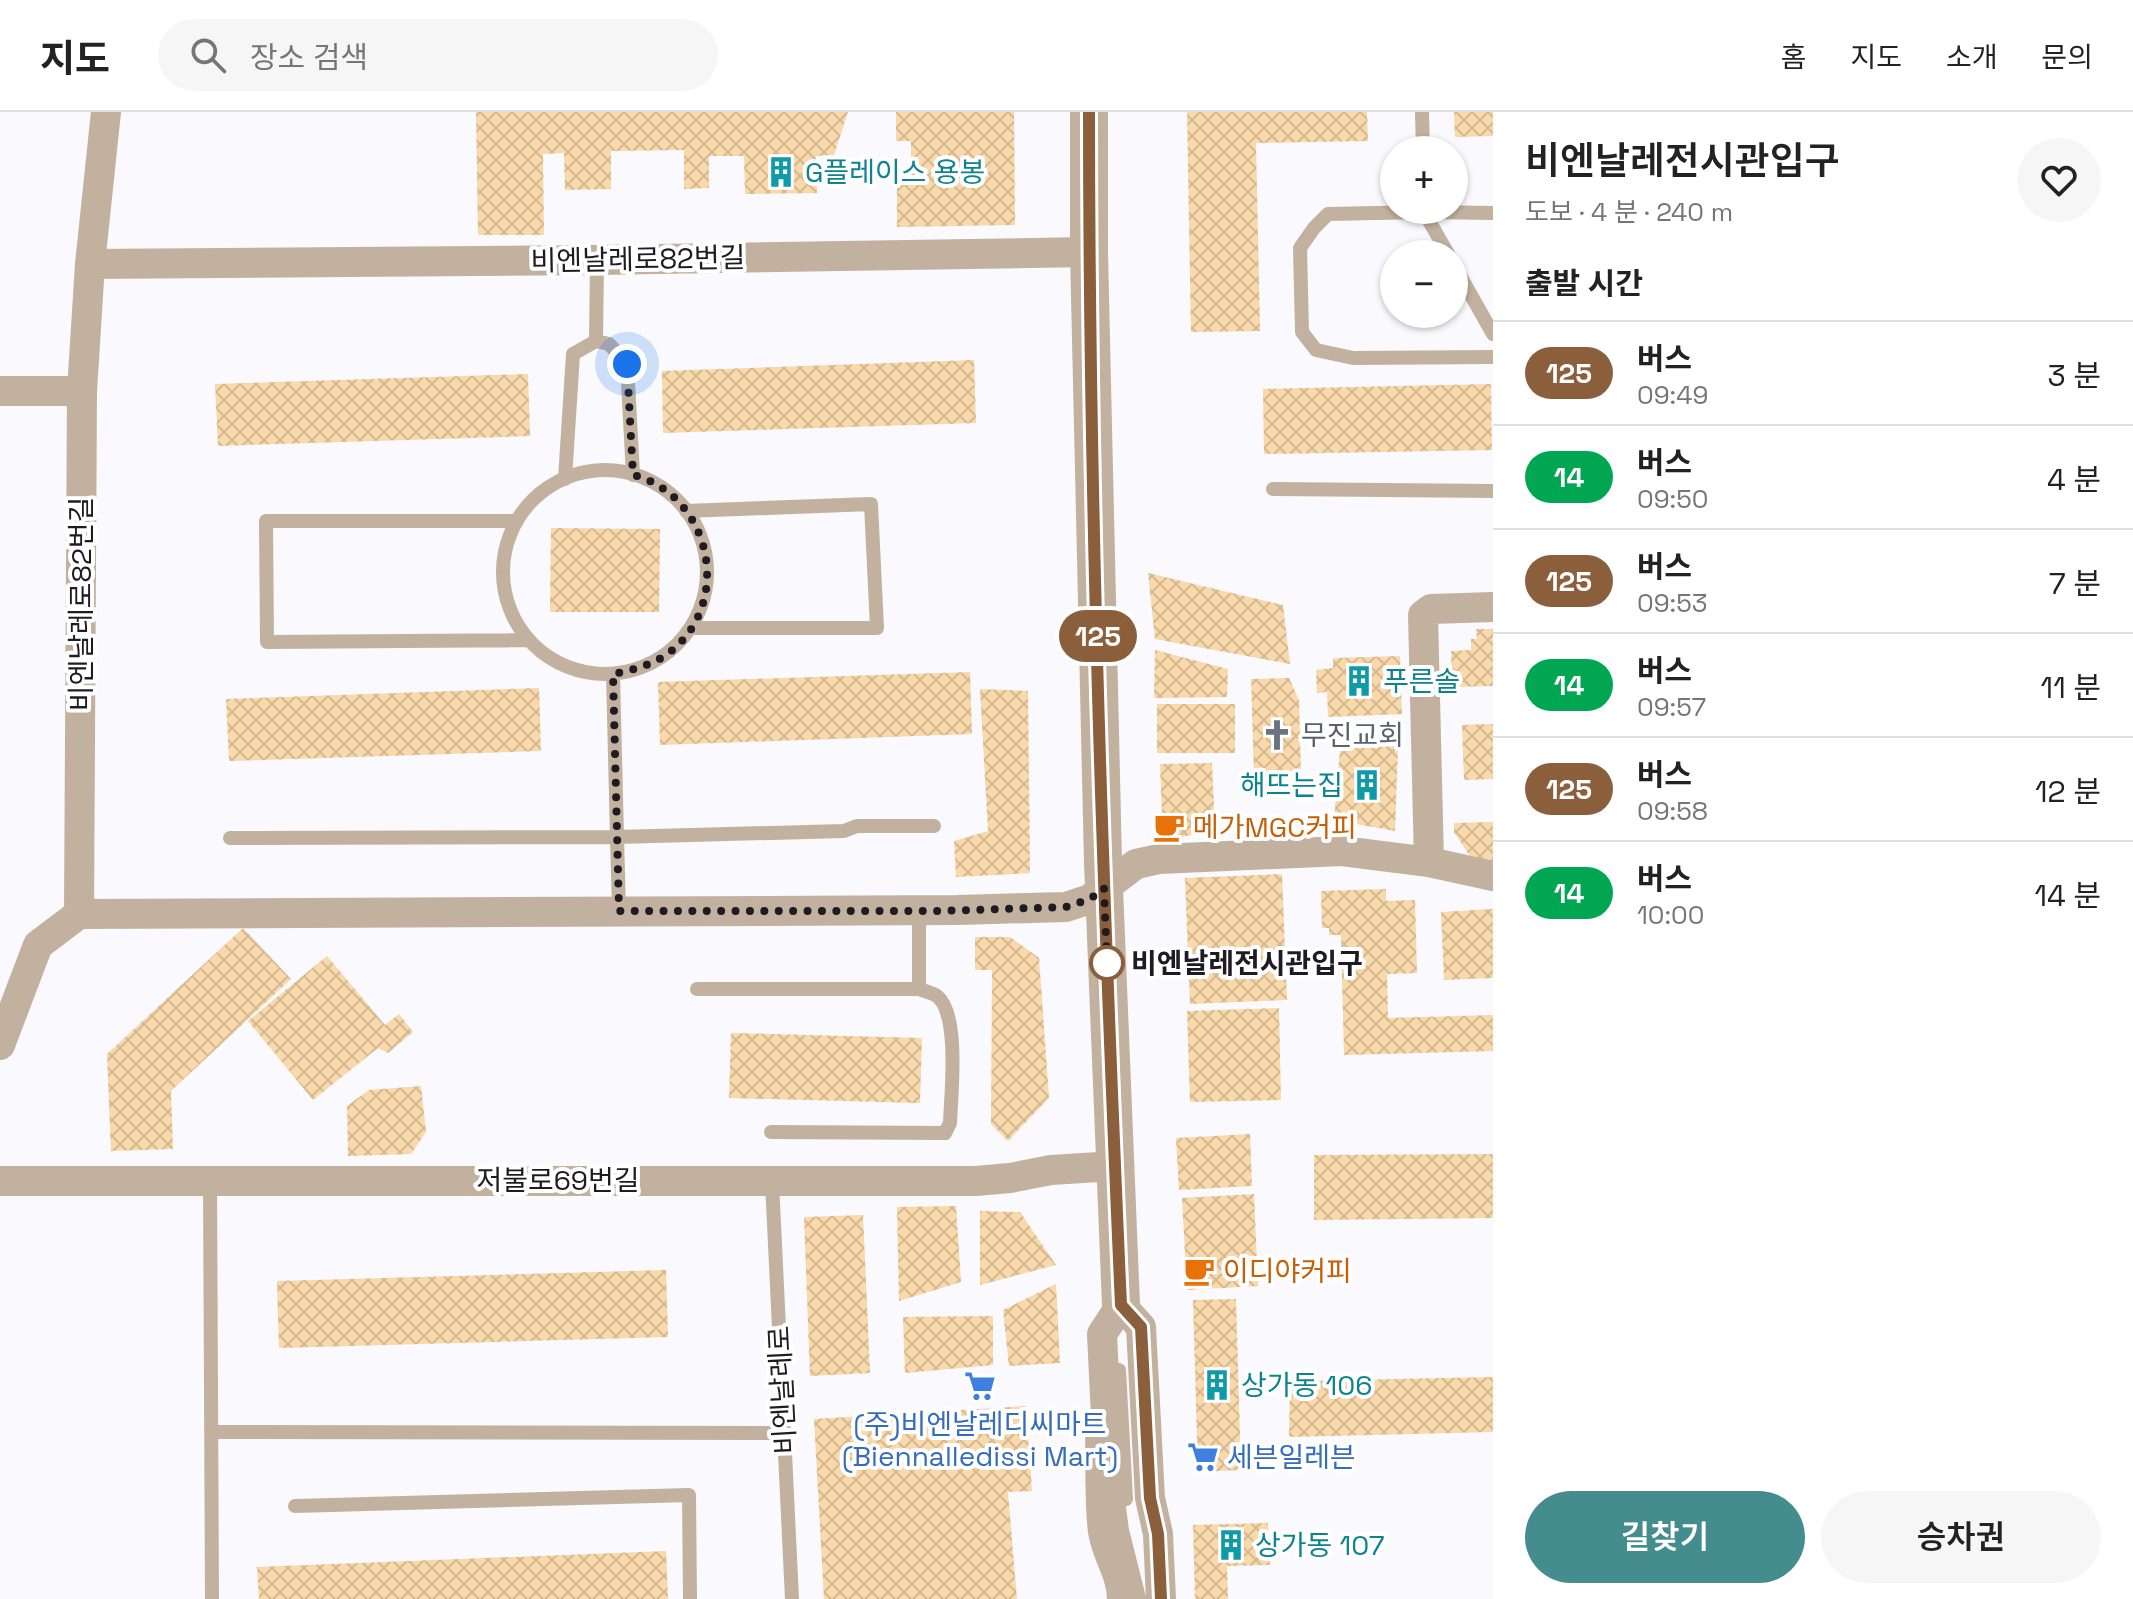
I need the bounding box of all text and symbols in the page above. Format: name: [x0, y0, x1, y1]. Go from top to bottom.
search box: [158, 19, 718, 91]
icon: search: [186, 33, 230, 77]
text: 지도: [40, 35, 110, 83]
text: 장소 검색: [250, 38, 368, 77]
text: 홈: [1781, 39, 1806, 75]
text: 지도: [1850, 39, 1902, 75]
text: 소개: [1946, 39, 1997, 75]
text: 문의: [2041, 39, 2093, 75]
map controls: [1380, 136, 1468, 328]
button: +: [1380, 136, 1468, 224]
text: 비엔날레전시관입구: [1525, 137, 1840, 185]
button: heart: [2017, 138, 2101, 222]
place label: G플레이스 용봉: [805, 154, 985, 190]
building icon: G플레이스 용봉: [764, 155, 798, 189]
text: 도보 · 4 분 · 240 m: [1525, 195, 1733, 229]
street label: 비엔날레로82번길: [530, 239, 746, 279]
button: −: [1380, 240, 1468, 328]
text: 출발 시간: [1525, 264, 1643, 303]
text: 버스: [1637, 339, 1692, 378]
your location: [607, 344, 647, 384]
text: 125: [1546, 355, 1592, 391]
text: 3 분: [2048, 356, 2101, 395]
text: 09:49: [1637, 378, 1708, 412]
text: 버스: [1637, 443, 1692, 482]
text: 14: [1554, 459, 1584, 495]
text: 4 분: [2047, 460, 2101, 499]
text: 09:50: [1637, 482, 1708, 516]
street label: 비엔날레로82번길: [63, 497, 99, 711]
text: 버스: [1637, 547, 1692, 586]
text: 125: [1546, 563, 1592, 599]
text: 7 분: [2049, 564, 2101, 603]
text: 09:53: [1637, 586, 1707, 620]
line badge: 125: [1052, 610, 1144, 662]
text: 125: [1075, 618, 1121, 654]
text: 버스: [1637, 651, 1692, 690]
place label: 푸른솔: [1383, 663, 1460, 699]
building icon: 푸른솔: [1342, 664, 1376, 698]
text: 14: [1554, 667, 1584, 703]
text: 11 분: [2041, 668, 2101, 707]
text: 09:57: [1637, 690, 1706, 724]
place label: 무진교회: [1301, 717, 1404, 753]
church icon: 무진교회: [1260, 718, 1294, 752]
text: 버스: [1637, 755, 1692, 794]
place label: 해뜨는집: [1240, 767, 1343, 803]
building icon: 해뜨는집: [1350, 768, 1384, 802]
text: 125: [1546, 771, 1592, 807]
text: 12 분: [2035, 772, 2101, 811]
text: 09:58: [1637, 794, 1708, 828]
place label: 메가MGC커피: [1193, 809, 1357, 845]
cafe icon: 메가MGC커피: [1152, 810, 1186, 844]
text: 버스: [1637, 859, 1692, 898]
text: 14: [1554, 875, 1584, 911]
text: 14 분: [2034, 876, 2101, 915]
text: 10:00: [1637, 898, 1704, 932]
place label: 비엔날레전시관입구: [1131, 945, 1363, 981]
marker: 비엔날레전시관입구: [1090, 946, 1124, 980]
street label: 저불로69번길: [476, 1162, 640, 1198]
place label: 이디야커피: [1223, 1253, 1352, 1289]
cafe icon: 이디야커피: [1182, 1254, 1216, 1288]
street label: 비엔날레로: [761, 1325, 803, 1455]
place label: 상가동 106: [1241, 1367, 1372, 1403]
building icon: 상가동 106: [1200, 1368, 1234, 1402]
supermarket icon: (주)비엔날레디씨마트 (Biennalledissi Mart): [963, 1369, 997, 1403]
place label: (주)비엔날레디씨마트 (Biennalledissi Mart): [842, 1406, 1118, 1474]
place label: 세븐일레븐: [1227, 1439, 1356, 1475]
supermarket icon: 세븐일레븐: [1186, 1440, 1220, 1474]
button: 길찾기: [1525, 1491, 1805, 1583]
button: 승차권: [1821, 1491, 2101, 1583]
place label: 상가동 107: [1255, 1527, 1384, 1563]
building icon: 상가동 107: [1214, 1528, 1248, 1562]

